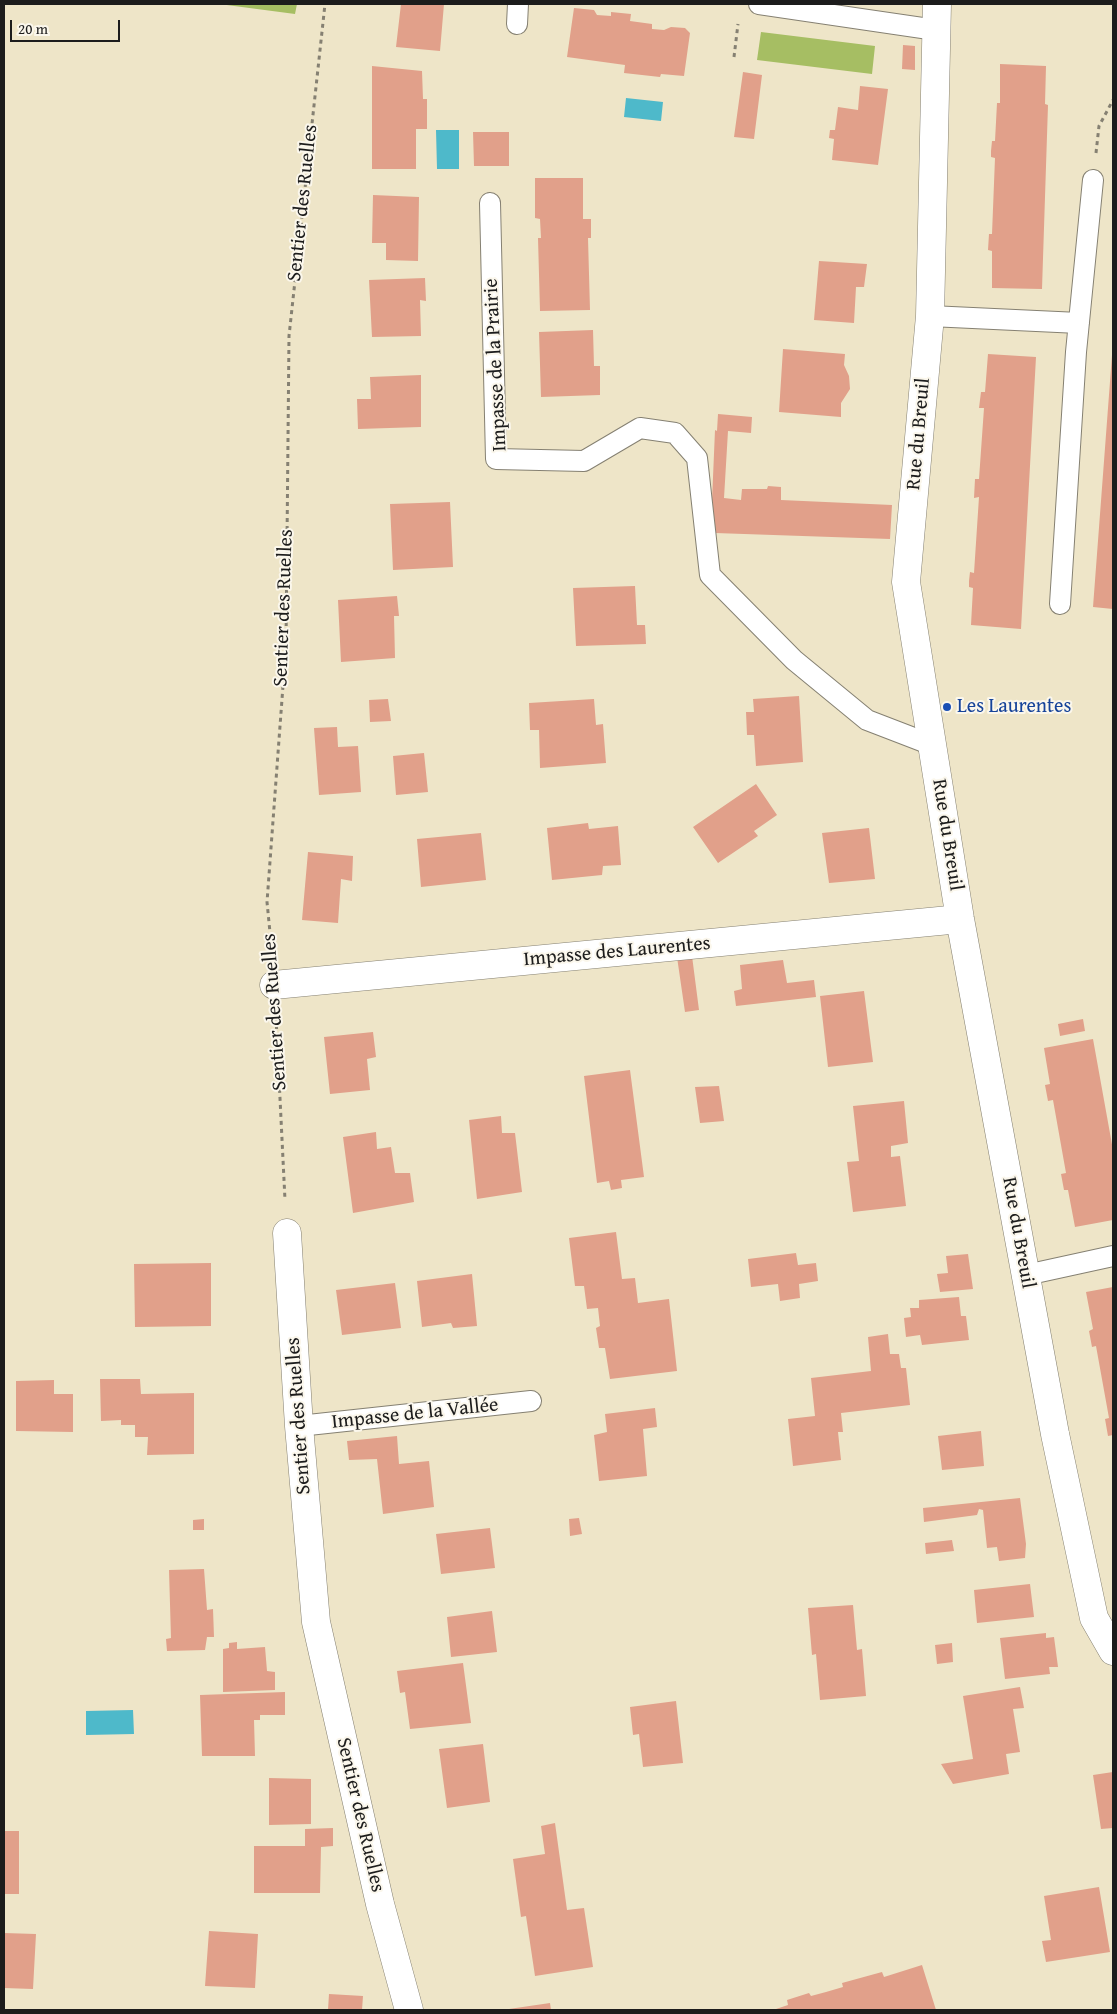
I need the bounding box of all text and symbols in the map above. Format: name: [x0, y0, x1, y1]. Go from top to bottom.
scale bar: [12, 10, 122, 42]
text: 20 m: [18, 18, 48, 39]
street label: Sentier des Ruelles: [283, 123, 323, 283]
street label: Impasse de la Prairie: [479, 278, 513, 452]
street label: Rue du Breuil: [902, 377, 936, 491]
street label: Sentier des Ruelles: [269, 529, 299, 687]
place label: Les Laurentes: [957, 695, 1071, 719]
marker: Les Laurentes: [941, 701, 953, 713]
street label: Rue du Breuil: [926, 777, 968, 893]
street label: Sentier des Ruelles: [258, 932, 292, 1092]
street label: Impasse des Laurentes: [522, 932, 712, 972]
street label: Rue du Breuil: [996, 1175, 1040, 1291]
street label: Sentier des Ruelles: [282, 1336, 316, 1496]
street label: Impasse de la Vallée: [330, 1393, 500, 1435]
street label: Sentier des Ruelles: [331, 1735, 389, 1895]

